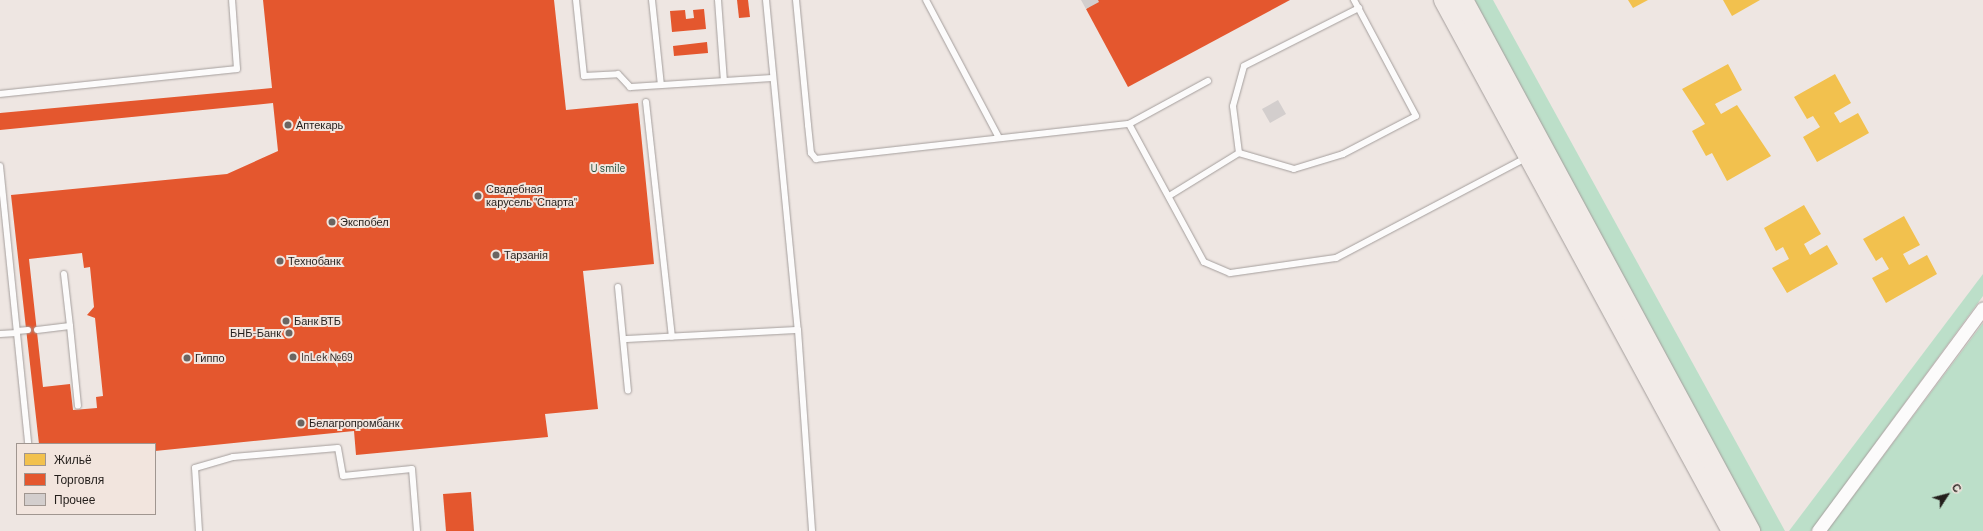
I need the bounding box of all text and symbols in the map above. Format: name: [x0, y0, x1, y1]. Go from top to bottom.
place label: Аптекарь: [296, 118, 343, 132]
marker: Аптекарь: [283, 120, 293, 130]
park label: U smile: [591, 161, 625, 175]
place label: Свадебная карусель "Спарта": [486, 183, 577, 209]
marker: Свадебная карусель "Спарта": [473, 191, 483, 201]
place label: Экспобел: [340, 215, 389, 229]
marker: Экспобел: [327, 217, 337, 227]
place label: Тарзанія: [504, 248, 548, 262]
marker: Тарзанія: [491, 250, 501, 260]
place label: Технобанк: [288, 254, 341, 268]
marker: Технобанк: [275, 256, 285, 266]
place label: Банк ВТБ: [294, 314, 341, 328]
marker: Банк ВТБ: [281, 316, 291, 326]
place label: БНБ-Банк: [230, 326, 281, 340]
marker: БНБ-Банк: [284, 328, 294, 338]
place label: InLek №69: [301, 350, 353, 364]
place label: Гиппо: [195, 351, 225, 365]
marker: InLek №69: [288, 352, 298, 362]
marker: Гиппо: [182, 353, 192, 363]
place label: Белагропромбанк: [309, 416, 399, 430]
marker: Белагропромбанк: [296, 418, 306, 428]
legend: [16, 443, 156, 515]
text: Жильё: [54, 452, 92, 466]
text: Торговля: [54, 472, 104, 486]
north arrow: [1927, 475, 1967, 515]
text: С: [1950, 481, 1965, 495]
text: Прочее: [54, 492, 95, 506]

